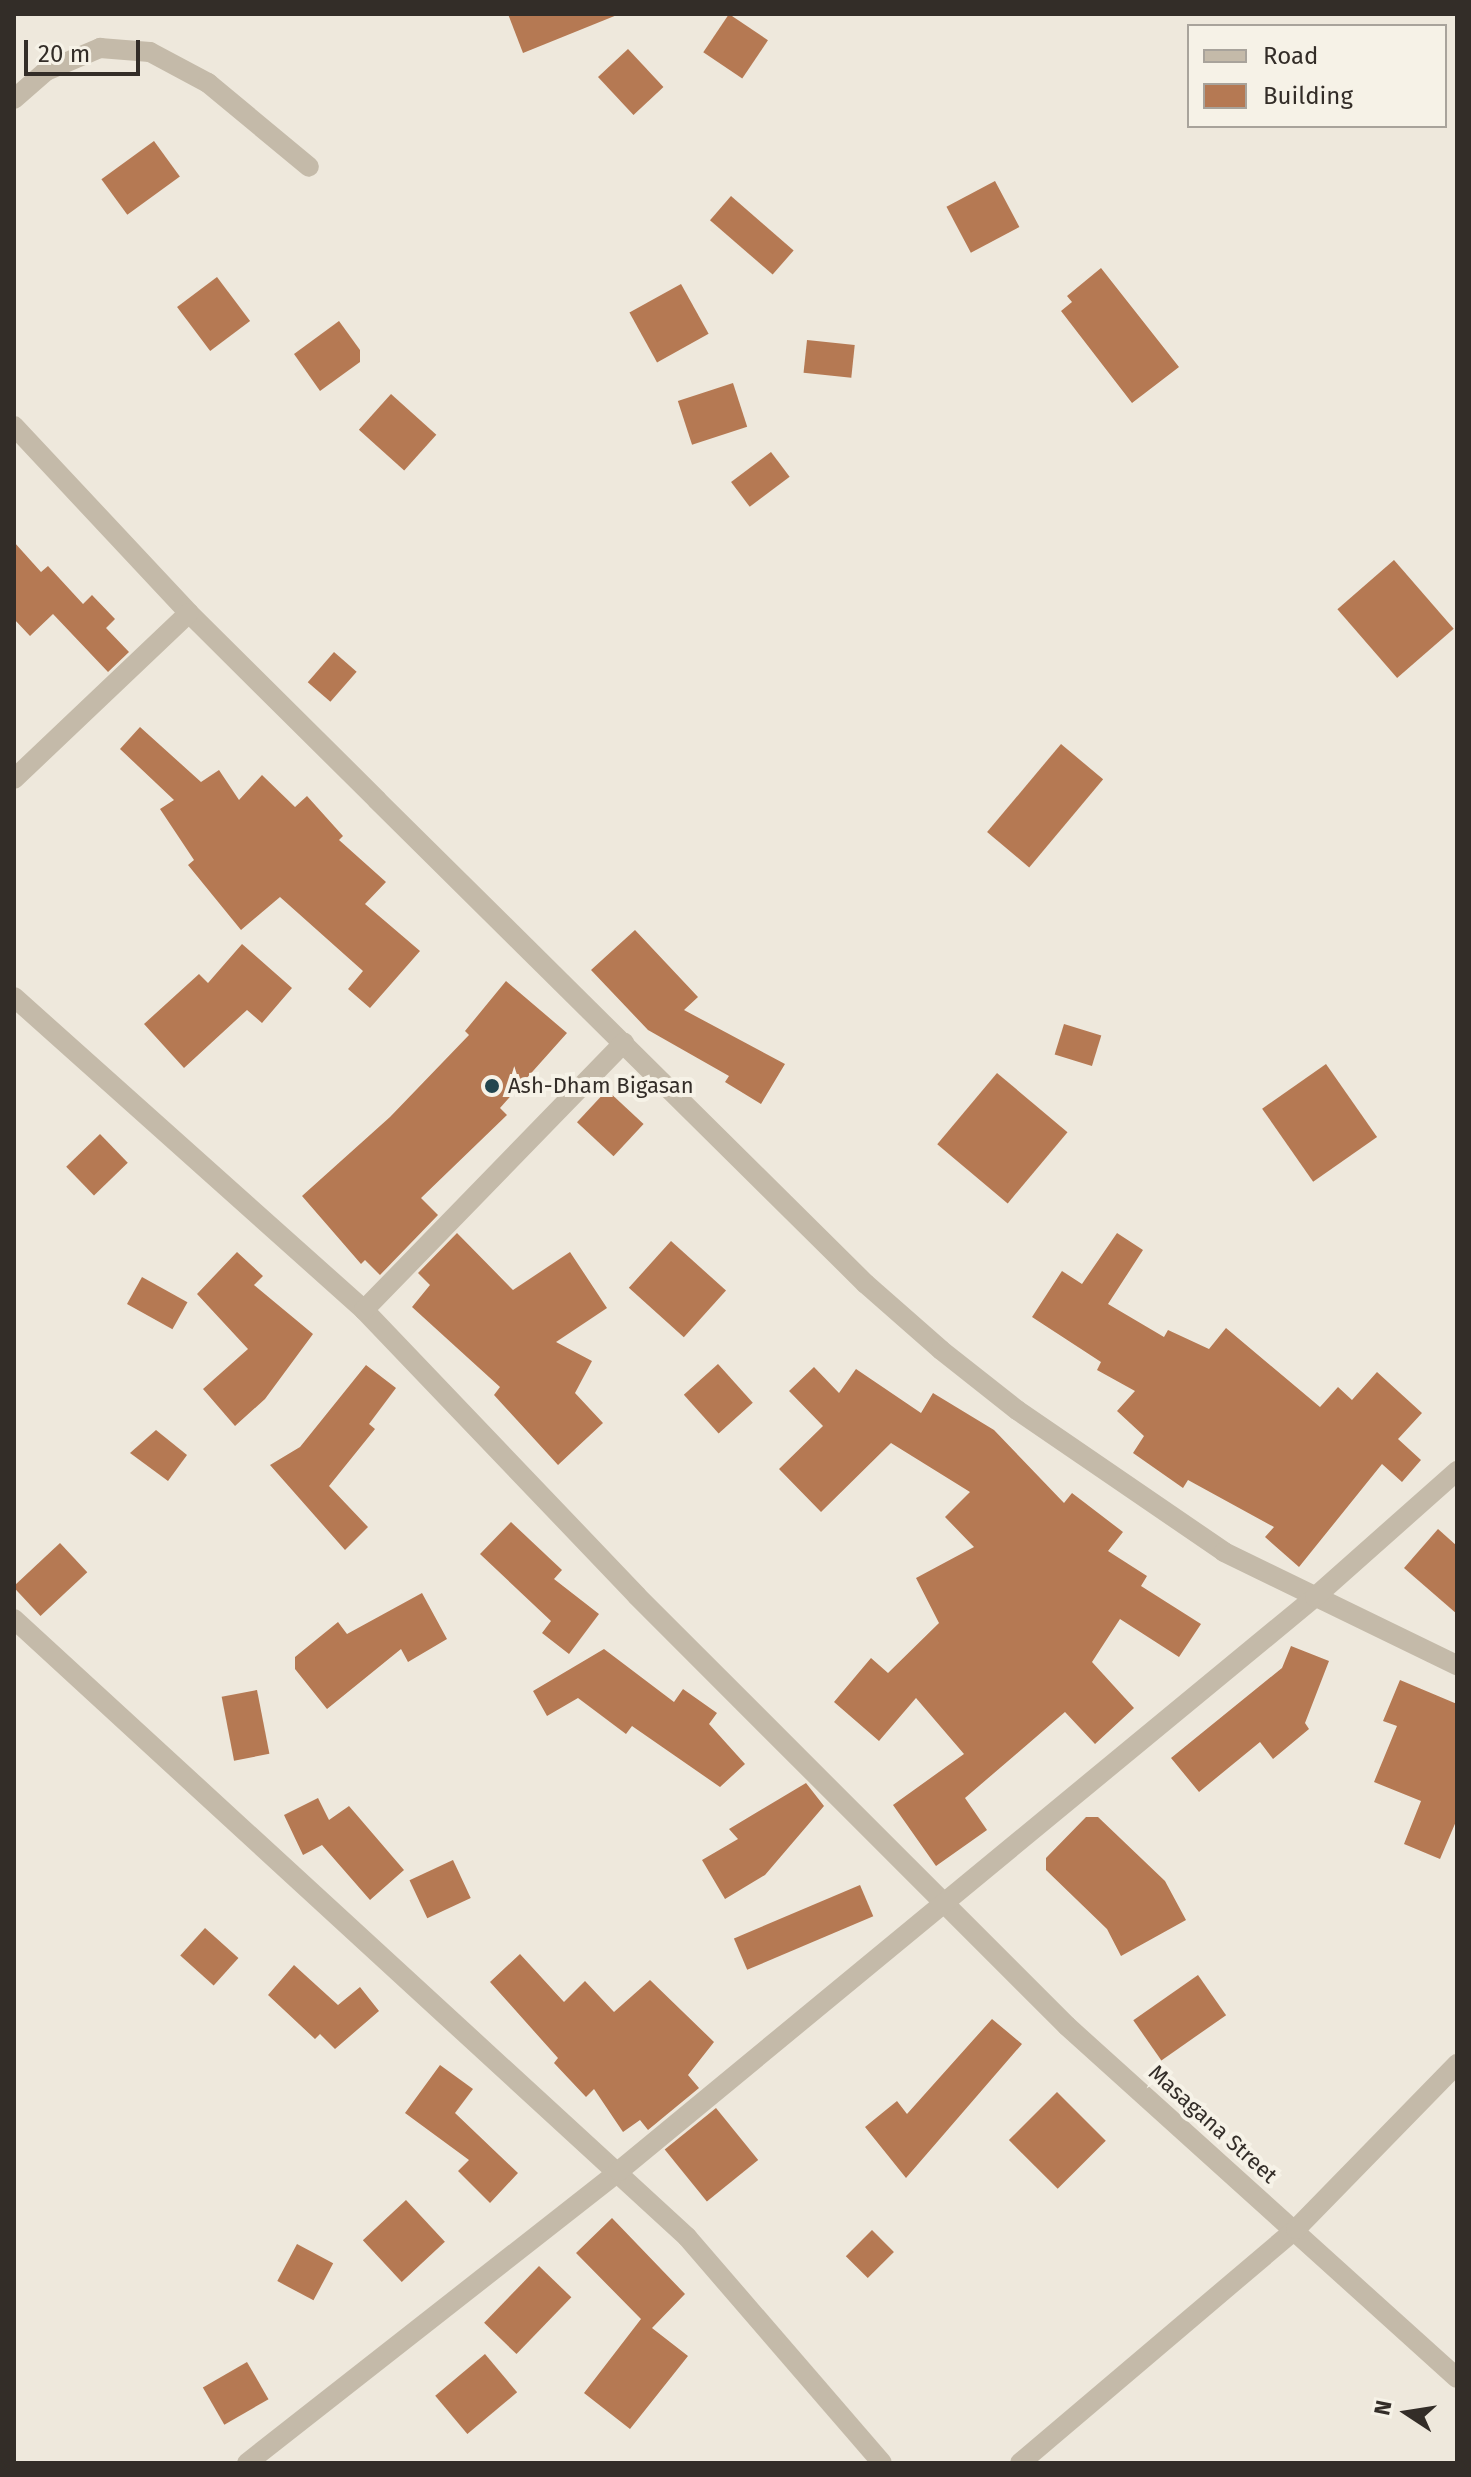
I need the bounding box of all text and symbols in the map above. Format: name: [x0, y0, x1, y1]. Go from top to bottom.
scale bar: [28, 24, 144, 74]
legend: [1187, 24, 1447, 128]
text: 20 m: [38, 40, 90, 68]
text: Road: [1263, 42, 1318, 70]
text: Building: [1263, 82, 1353, 110]
place label: Ash-Dham Bigasan: [508, 1073, 694, 1099]
marker: Ash-Dham Bigasan: [483, 1077, 501, 1095]
street label: Masagana Street: [1143, 2059, 1283, 2189]
north arrow: [1367, 2373, 1447, 2453]
text: N: [1368, 2398, 1398, 2418]

